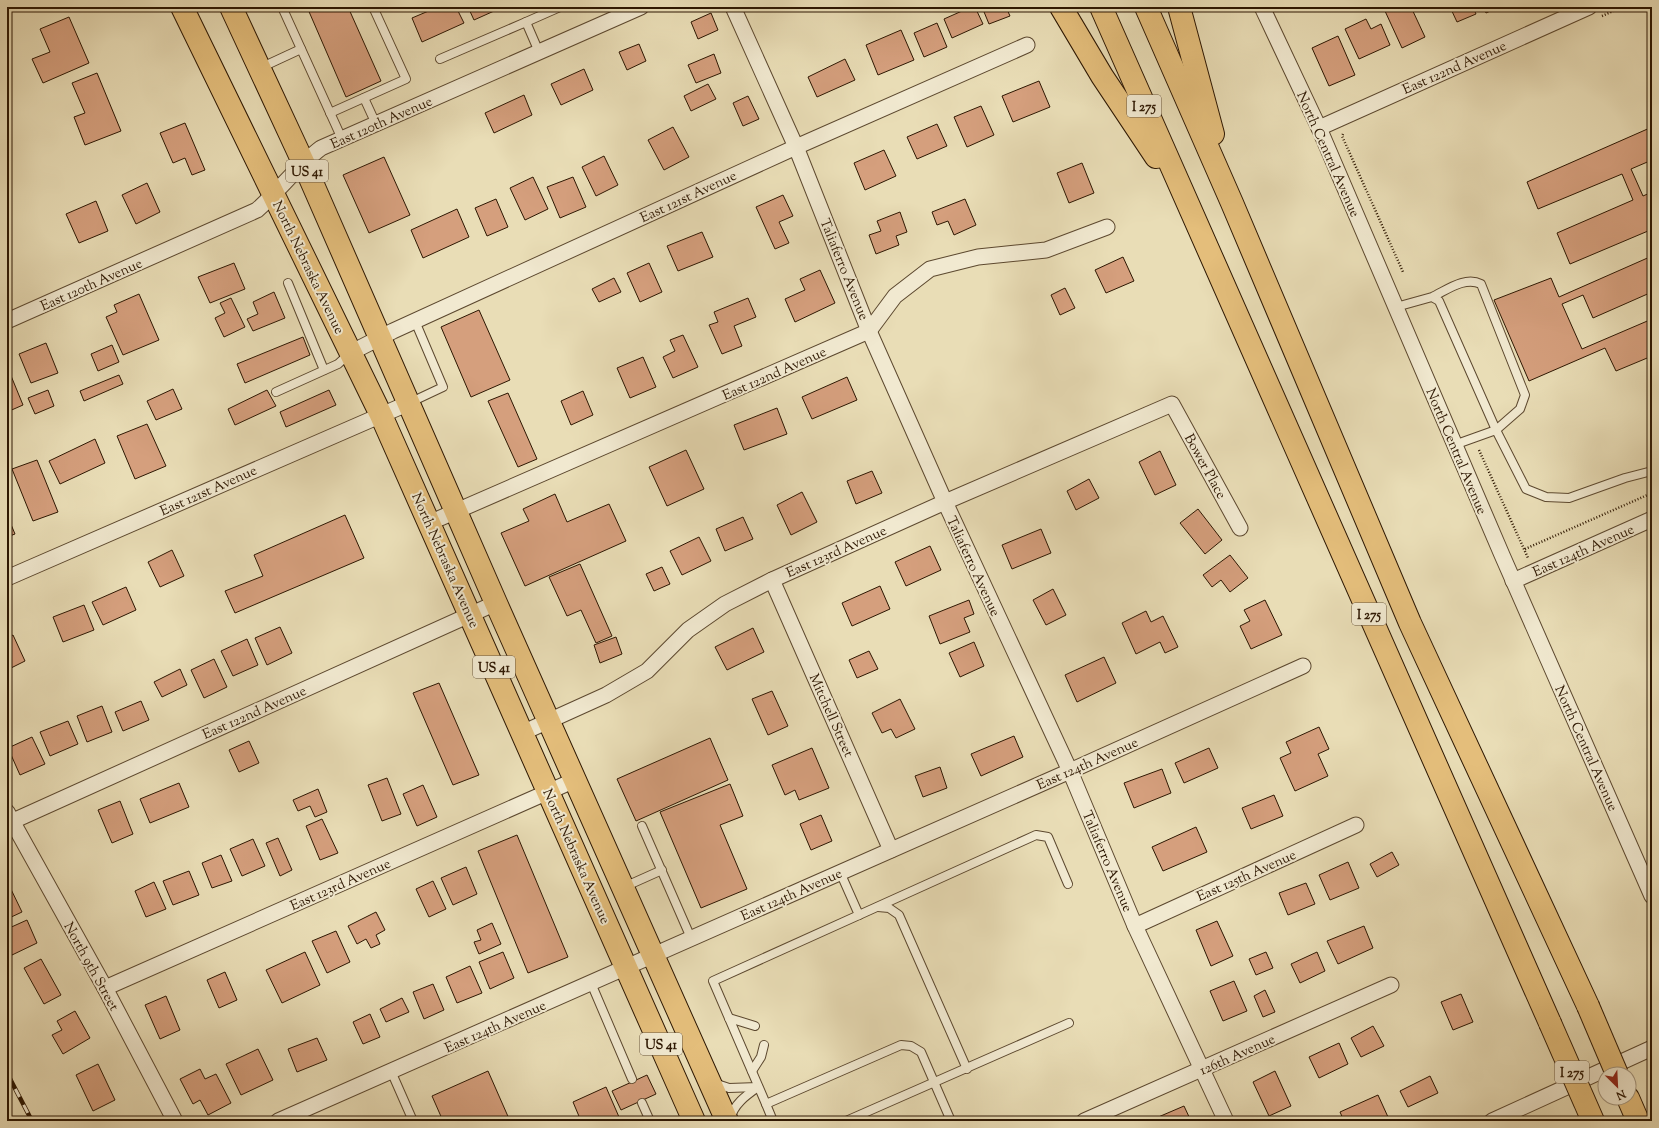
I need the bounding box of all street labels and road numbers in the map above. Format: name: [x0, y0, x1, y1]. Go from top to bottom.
street label: East 122nd Avenue: [1400, 37, 1510, 101]
street label: North Central Avenue: [1290, 89, 1364, 221]
street label: East 120th Avenue: [328, 92, 436, 155]
road number: I 275: [1127, 95, 1161, 117]
road number: US 41: [286, 160, 328, 182]
street label: East 121st Avenue: [637, 167, 740, 229]
street label: North Nebraska Avenue: [266, 198, 348, 338]
street label: Taliaferro Avenue: [814, 216, 873, 324]
street label: East 120th Avenue: [38, 254, 146, 317]
street label: East 122nd Avenue: [720, 343, 830, 407]
street label: North Central Avenue: [1419, 385, 1491, 518]
street label: Bower Place: [1178, 431, 1230, 503]
street label: East 121st Avenue: [157, 461, 261, 522]
street label: North Nebraska Avenue: [405, 490, 483, 632]
street label: Taliaferro Avenue: [940, 514, 1004, 620]
street label: East 124th Avenue: [1530, 520, 1638, 583]
street label: East 123rd Avenue: [783, 522, 890, 584]
road number: I 275: [1352, 603, 1386, 625]
road number: US 41: [473, 656, 515, 678]
street label: Mitchell Street: [803, 671, 858, 761]
street label: East 122nd Avenue: [200, 682, 310, 746]
street label: North Central Avenue: [1548, 683, 1622, 815]
street label: East 124th Avenue: [1034, 733, 1142, 796]
street label: North Nebraska Avenue: [536, 786, 614, 928]
street label: Taliaferro Avenue: [1076, 808, 1137, 916]
street label: East 125th Avenue: [1194, 846, 1300, 908]
street label: East 123rd Avenue: [287, 855, 394, 917]
street label: East 124th Avenue: [738, 864, 846, 927]
street label: North 9th Street: [58, 919, 123, 1015]
street label: East 124th Avenue: [442, 996, 550, 1059]
street label: 126th Avenue: [1197, 1030, 1279, 1081]
road number: US 41: [640, 1033, 682, 1055]
road number: I 275: [1555, 1061, 1589, 1083]

